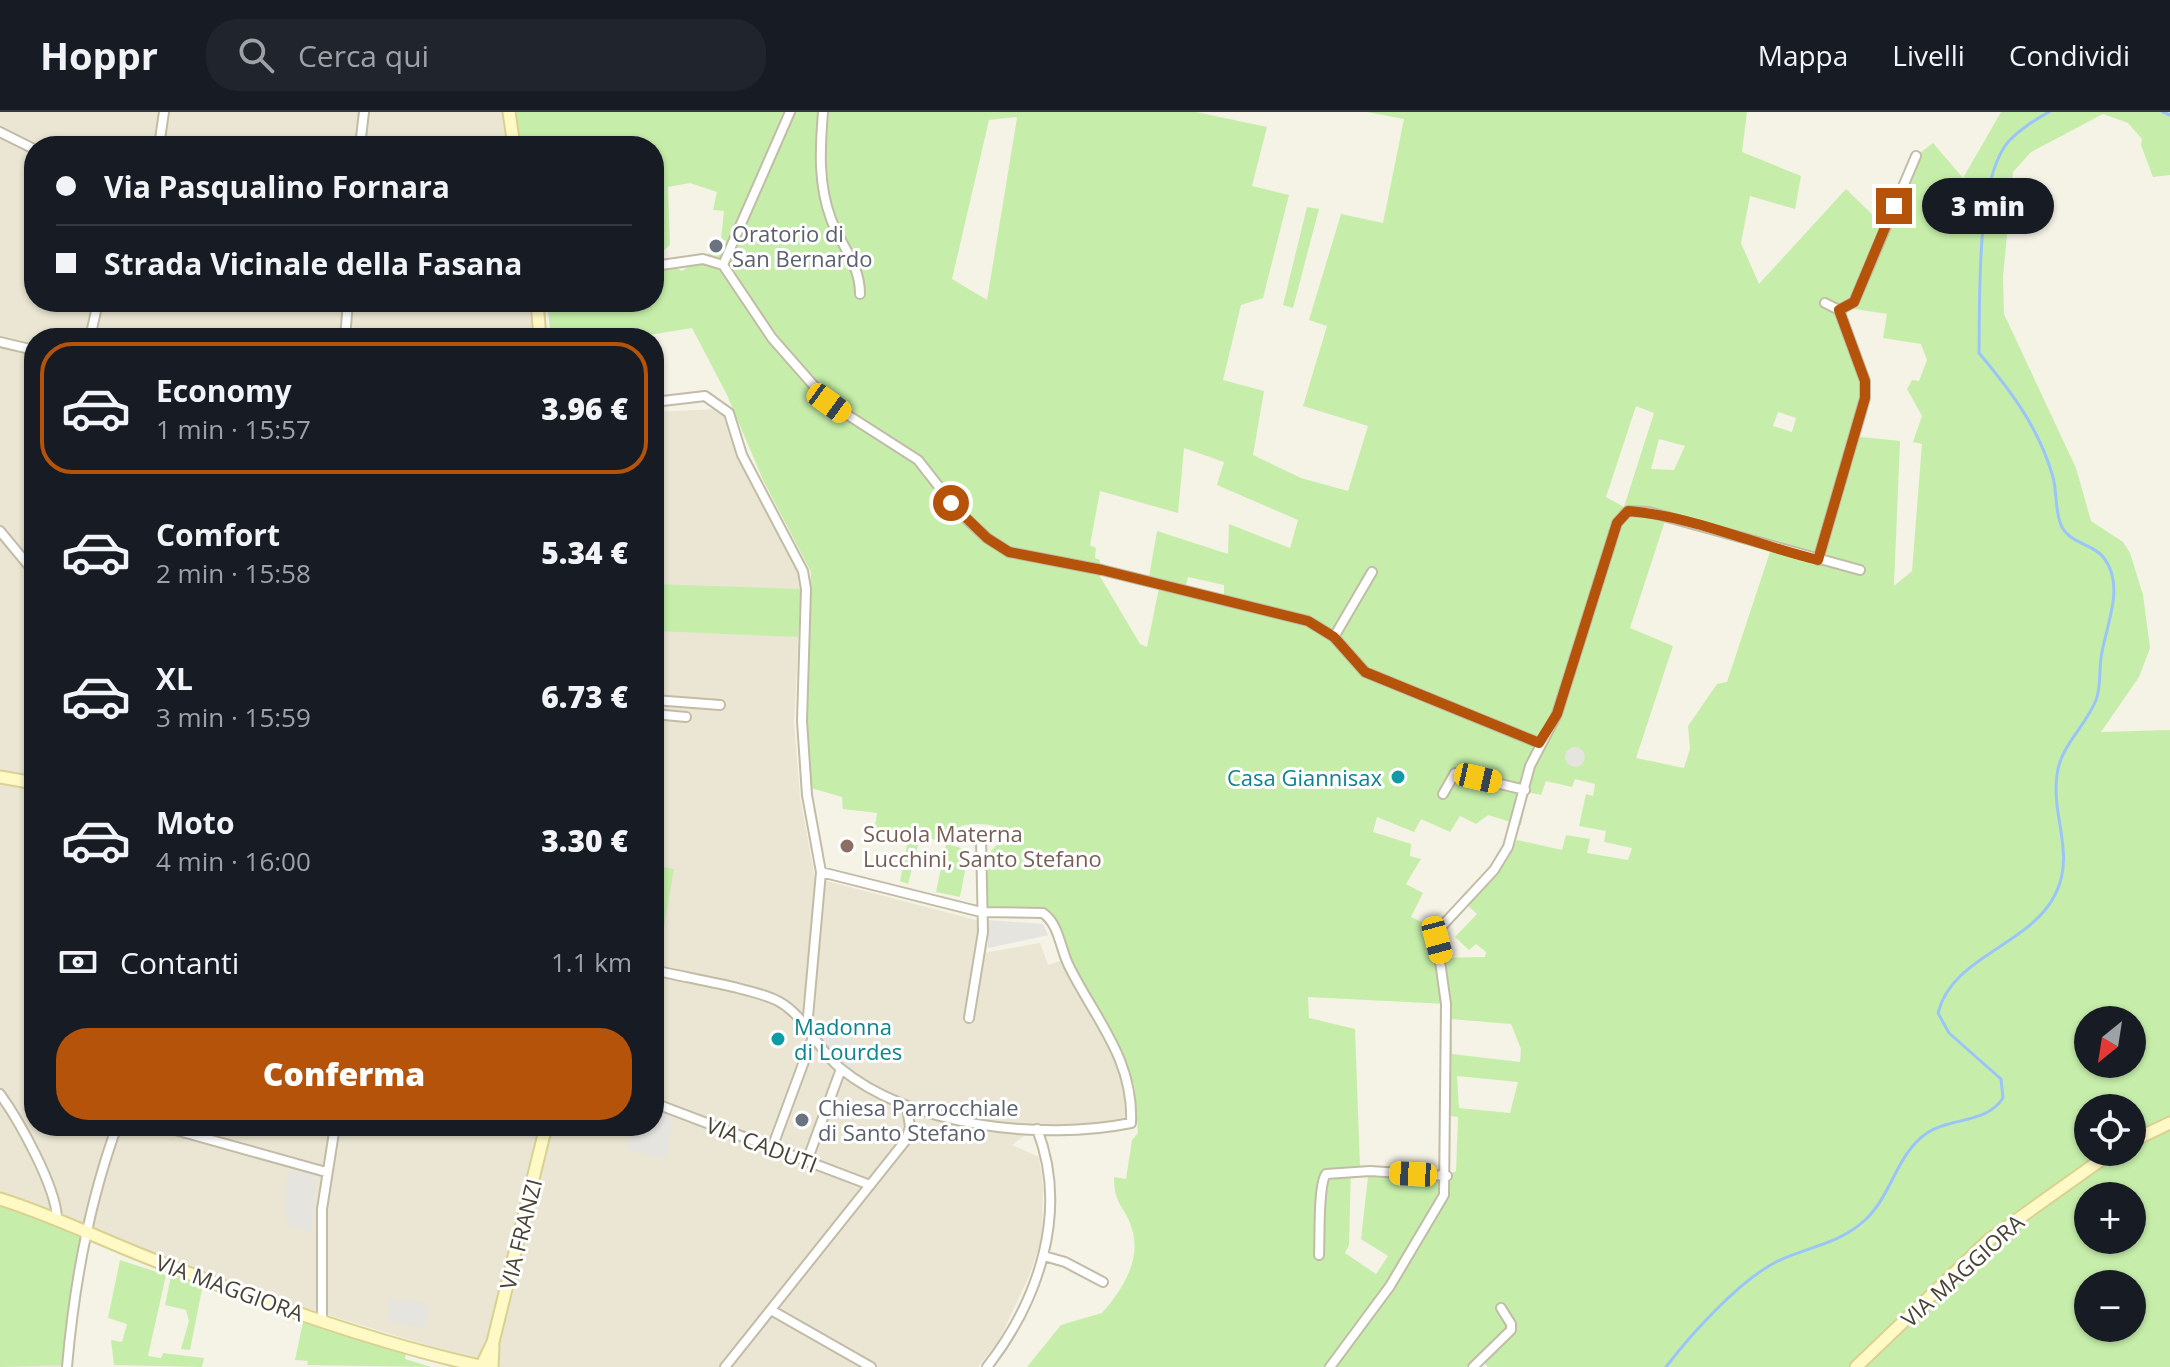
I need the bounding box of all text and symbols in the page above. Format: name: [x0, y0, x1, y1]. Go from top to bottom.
search box: [206, 19, 766, 91]
text: Hoppr: [40, 29, 158, 81]
icon: search: [234, 33, 278, 77]
text: Cerca qui: [298, 35, 429, 76]
text: Mappa: [1758, 36, 1848, 74]
text: Livelli: [1892, 36, 1965, 74]
text: Condividi: [2009, 36, 2130, 74]
text: Via Pasqualino Fornara: [104, 166, 450, 207]
callout: 3 min: [1922, 178, 2054, 234]
route end: [1876, 188, 1912, 224]
text: 3 min: [1951, 188, 2025, 224]
place label: Oratorio di San Bernardo: [732, 218, 872, 273]
marker: Oratorio di San Bernardo: [707, 237, 725, 255]
text: Strada Vicinale della Fasana: [104, 243, 522, 284]
text: Economy: [156, 370, 292, 411]
icon: car: [60, 372, 132, 444]
car: [803, 379, 855, 427]
text: 3.96 €: [541, 388, 628, 429]
text: 1 min · 15:57: [156, 411, 311, 447]
route start: [933, 485, 969, 521]
text: Comfort: [156, 514, 280, 555]
icon: car: [60, 516, 132, 588]
text: 5.34 €: [541, 532, 628, 573]
text: 2 min · 15:58: [156, 555, 311, 591]
text: XL: [156, 658, 193, 699]
icon: car: [60, 660, 132, 732]
text: 6.73 €: [541, 676, 628, 717]
text: 3 min · 15:59: [156, 699, 311, 735]
car: [1452, 761, 1504, 795]
place label: Casa Giannisax: [1227, 762, 1382, 792]
marker: Casa Giannisax: [1389, 768, 1407, 786]
text: Moto: [156, 802, 234, 843]
icon: car: [60, 804, 132, 876]
place label: Scuola Materna Lucchini, Santo Stefano: [863, 818, 1102, 873]
text: 3.30 €: [541, 820, 628, 861]
marker: Scuola Materna Lucchini, Santo Stefano: [838, 837, 856, 855]
text: 4 min · 16:00: [156, 843, 311, 879]
car: [1419, 914, 1455, 966]
icon: cash: [56, 940, 100, 984]
text: Contanti: [120, 942, 239, 983]
text: 1.1 km: [551, 944, 632, 980]
north arrow: [2074, 1006, 2146, 1078]
map controls: [2074, 1006, 2146, 1342]
place label: Madonna di Lourdes: [794, 1011, 902, 1066]
button: Conferma: [56, 1028, 632, 1120]
marker: Madonna di Lourdes: [769, 1030, 787, 1048]
place label: Chiesa Parrocchiale di Santo Stefano: [818, 1092, 1019, 1147]
button: locate: [2074, 1094, 2146, 1166]
street label: VIA CADUTI: [702, 1109, 822, 1179]
marker: Chiesa Parrocchiale di Santo Stefano: [793, 1111, 811, 1129]
car: [1388, 1161, 1438, 1187]
street label: VIA FRANZI: [492, 1176, 548, 1292]
button: +: [2074, 1182, 2146, 1254]
street label: VIA MAGGIORA: [1894, 1207, 2030, 1333]
street label: VIA MAGGIORA: [152, 1246, 308, 1328]
button: −: [2074, 1270, 2146, 1342]

